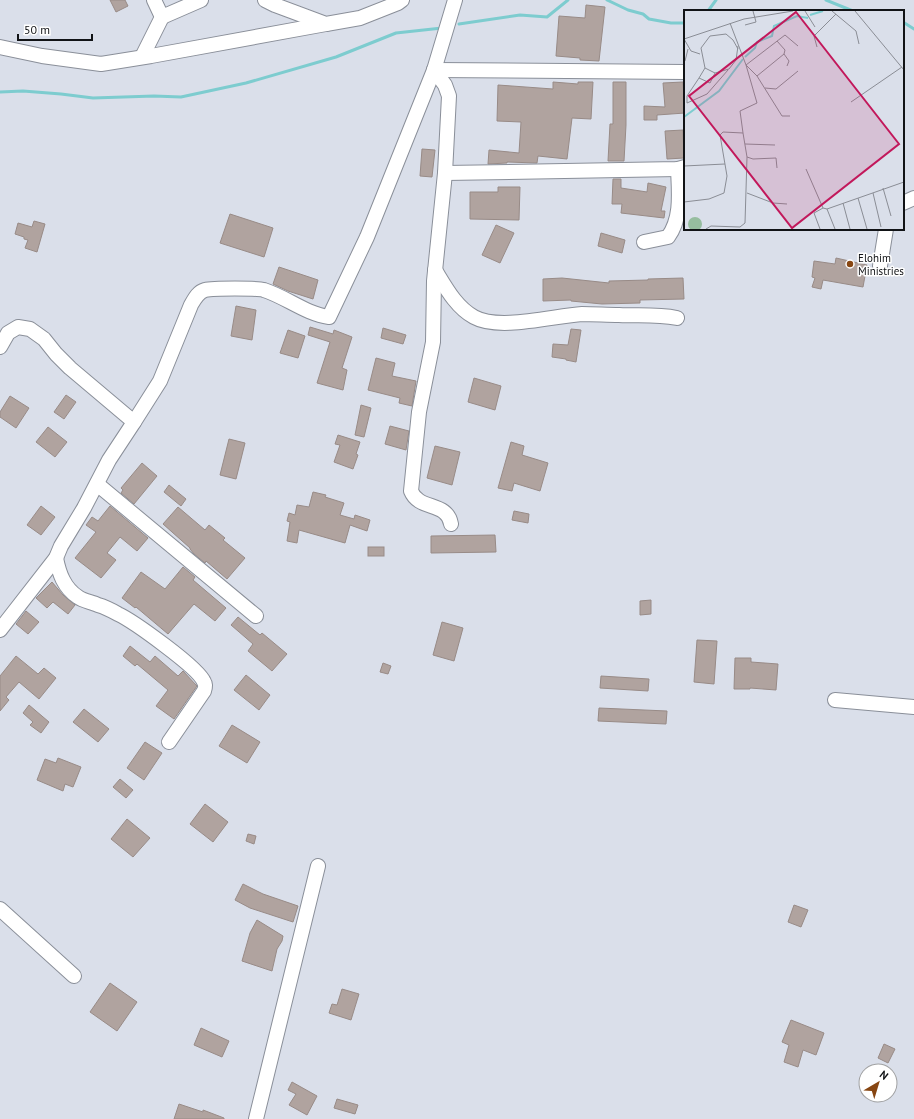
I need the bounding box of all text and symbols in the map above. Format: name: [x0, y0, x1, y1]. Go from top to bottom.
inset map: [684, 10, 904, 230]
scale bar: [18, 16, 92, 42]
text: 50 m: [24, 22, 50, 37]
place label: Elohim Ministries: [858, 251, 904, 278]
marker: Elohim Ministries: [845, 259, 855, 269]
north arrow: [858, 1063, 898, 1103]
text: N: [877, 1067, 891, 1083]

